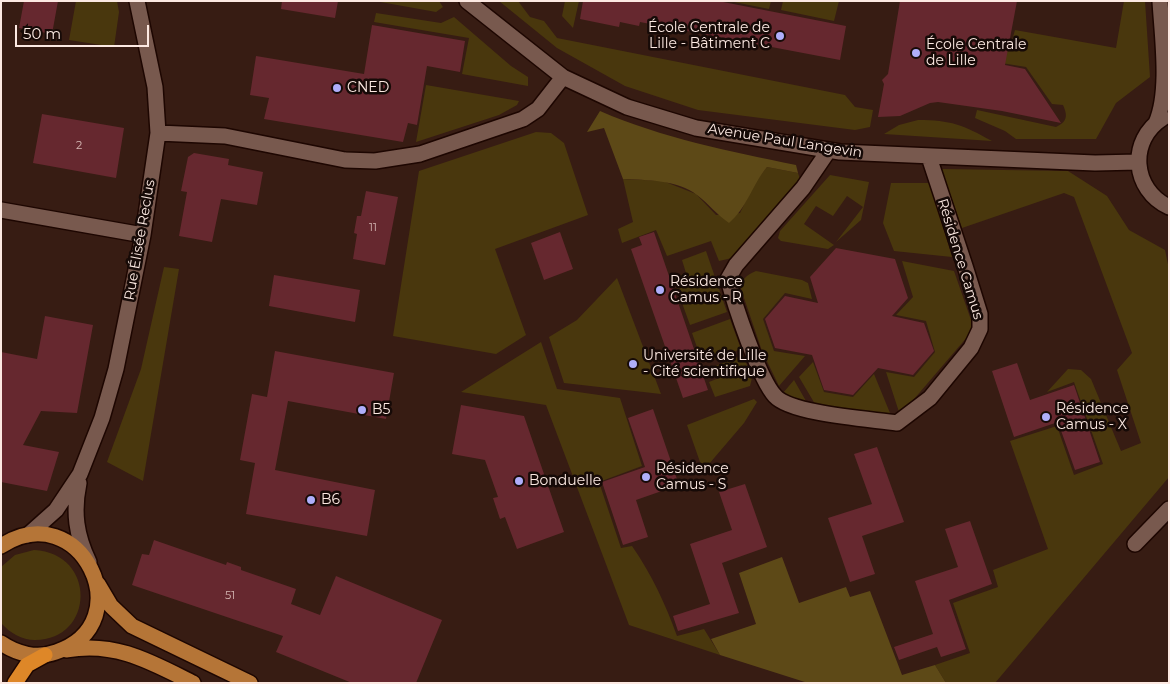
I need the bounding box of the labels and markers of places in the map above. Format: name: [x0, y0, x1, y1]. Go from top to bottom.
place label: École Centrale de Lille - Bâtiment C: [648, 20, 770, 52]
marker: École Centrale de Lille - Bâtiment C: [774, 30, 786, 42]
place label: École Centrale de Lille: [926, 37, 1026, 70]
marker: École Centrale de Lille: [910, 47, 922, 59]
place label: CNED: [347, 80, 389, 96]
marker: CNED: [331, 82, 343, 94]
place label: Résidence Camus - R: [670, 274, 743, 306]
marker: Résidence Camus - R: [654, 284, 666, 296]
place label: Université de Lille ‐ Cité scientifique: [643, 348, 766, 381]
marker: Université de Lille ‐ Cité scientifique: [627, 358, 639, 370]
place label: Résidence Camus - X: [1056, 401, 1129, 434]
place label: B5: [372, 402, 390, 418]
marker: B5: [356, 404, 368, 416]
marker: Résidence Camus - X: [1040, 411, 1052, 423]
place label: Résidence Camus - S: [656, 461, 729, 494]
marker: Résidence Camus - S: [640, 471, 652, 483]
place label: Bonduelle: [529, 473, 601, 489]
marker: Bonduelle: [513, 475, 525, 487]
place label: B6: [321, 492, 340, 508]
marker: B6: [305, 494, 317, 506]

